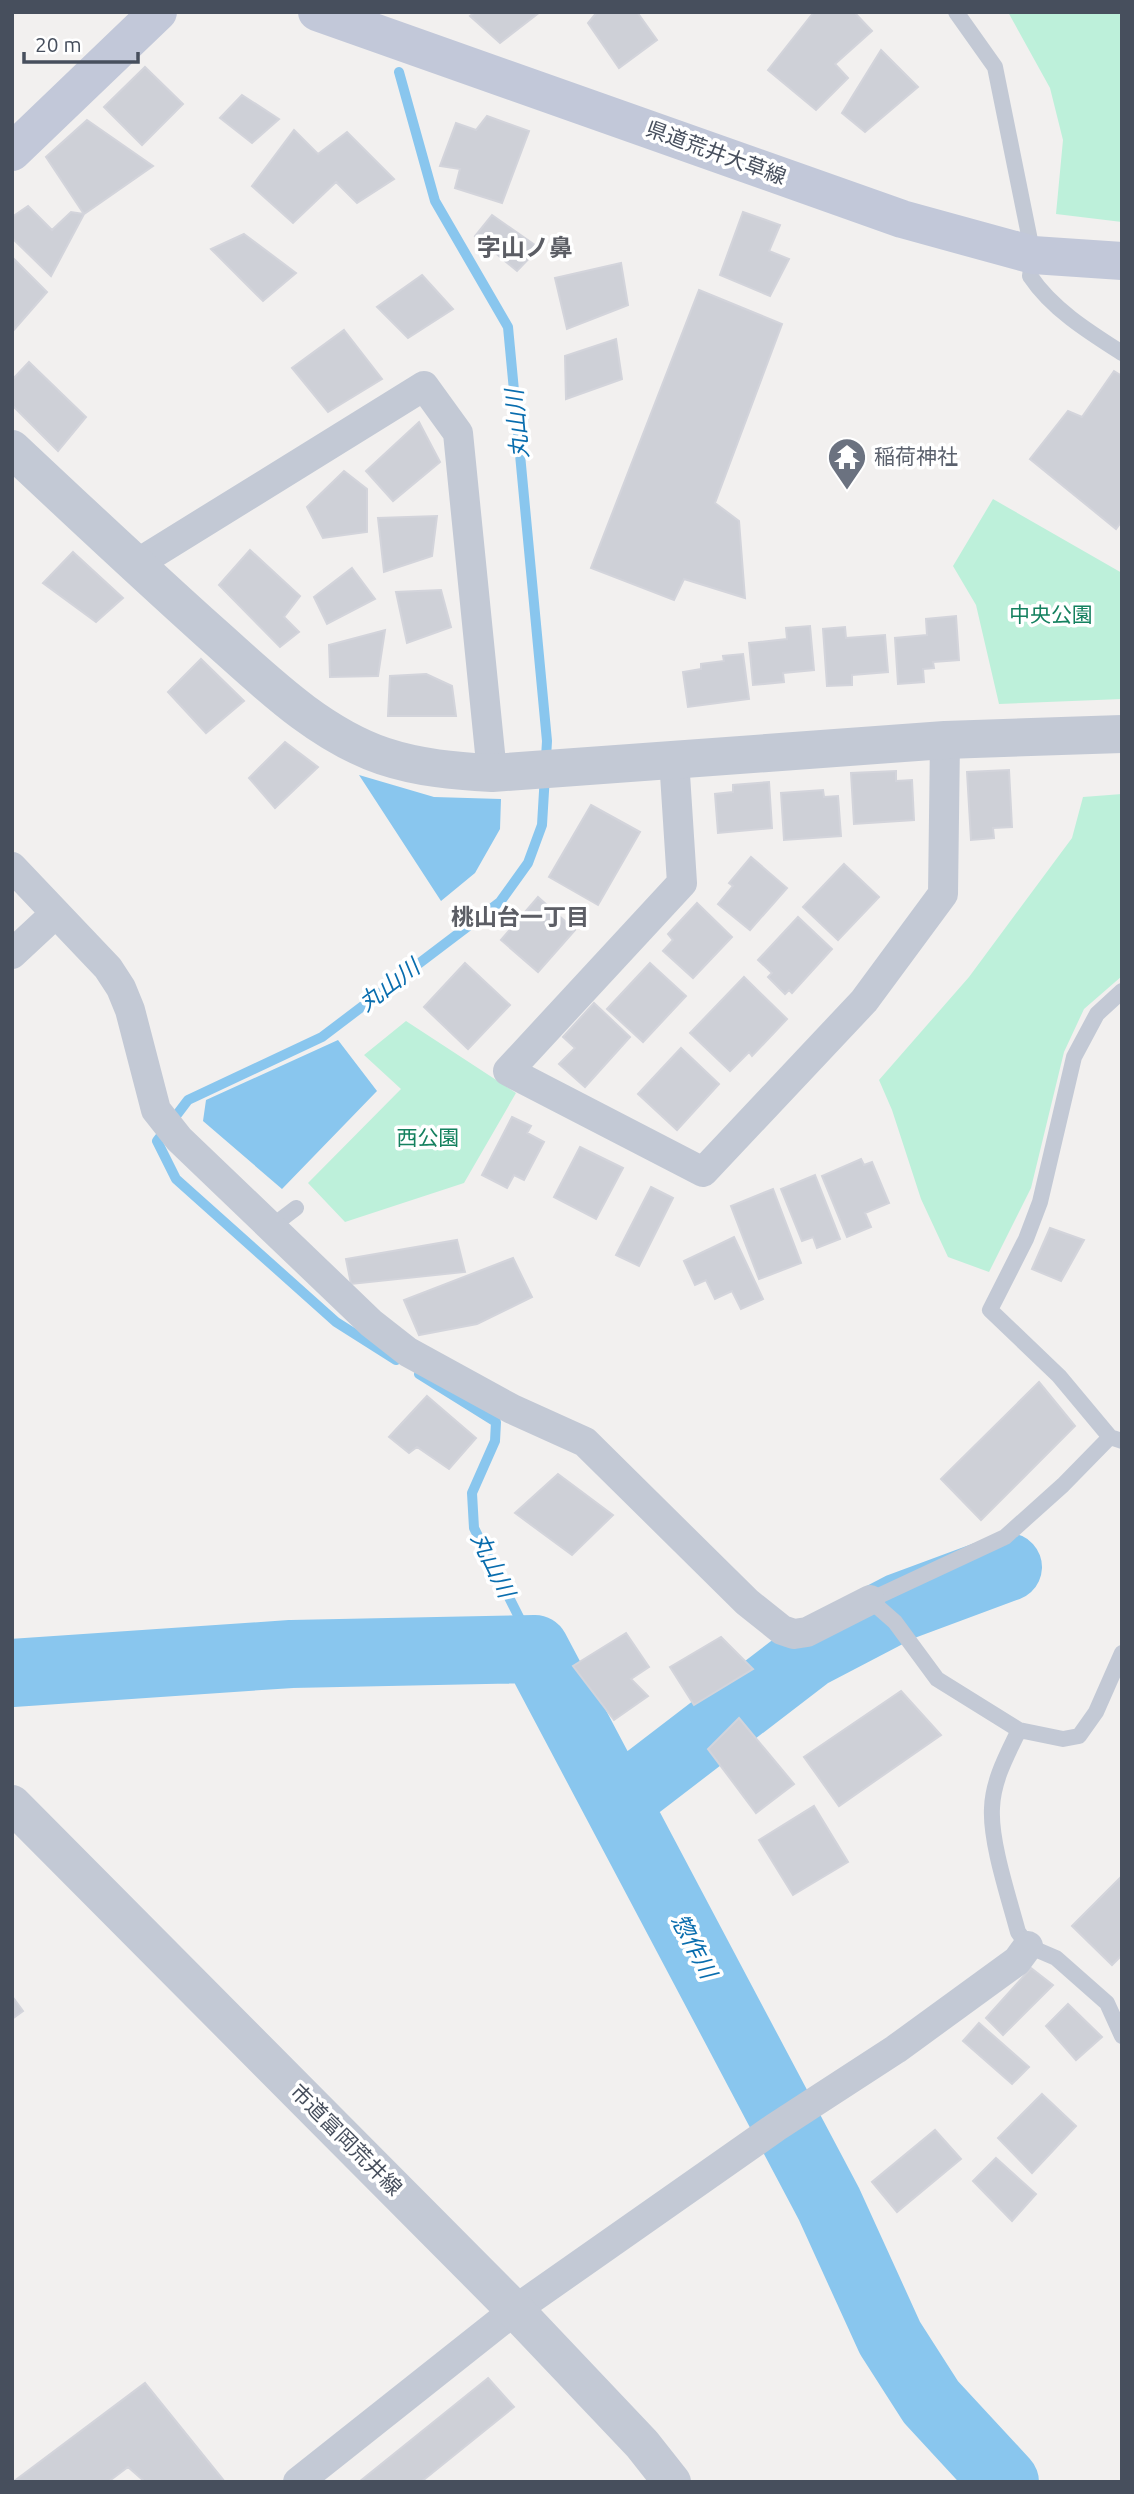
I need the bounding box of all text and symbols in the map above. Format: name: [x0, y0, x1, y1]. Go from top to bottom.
scale bar: [24, 21, 138, 65]
text: 20 m: [35, 32, 82, 56]
street label: 県道荒井大草線: [643, 116, 790, 188]
district label: 字山ノ鼻: [477, 234, 573, 261]
water label: 丸山川: [501, 386, 532, 460]
temple icon: 稲荷神社: [826, 436, 868, 491]
place label: 稲荷神社: [874, 444, 958, 468]
park label: 中央公園: [1009, 602, 1093, 626]
district label: 桃山台一丁目: [451, 904, 589, 929]
water label: 丸山川: [354, 952, 426, 1015]
park label: 西公園: [397, 1125, 460, 1149]
water label: 丸山川: [467, 1528, 521, 1604]
water label: 惣作川: [667, 1909, 723, 1985]
street label: 市道富岡荒井線: [286, 2079, 407, 2200]

